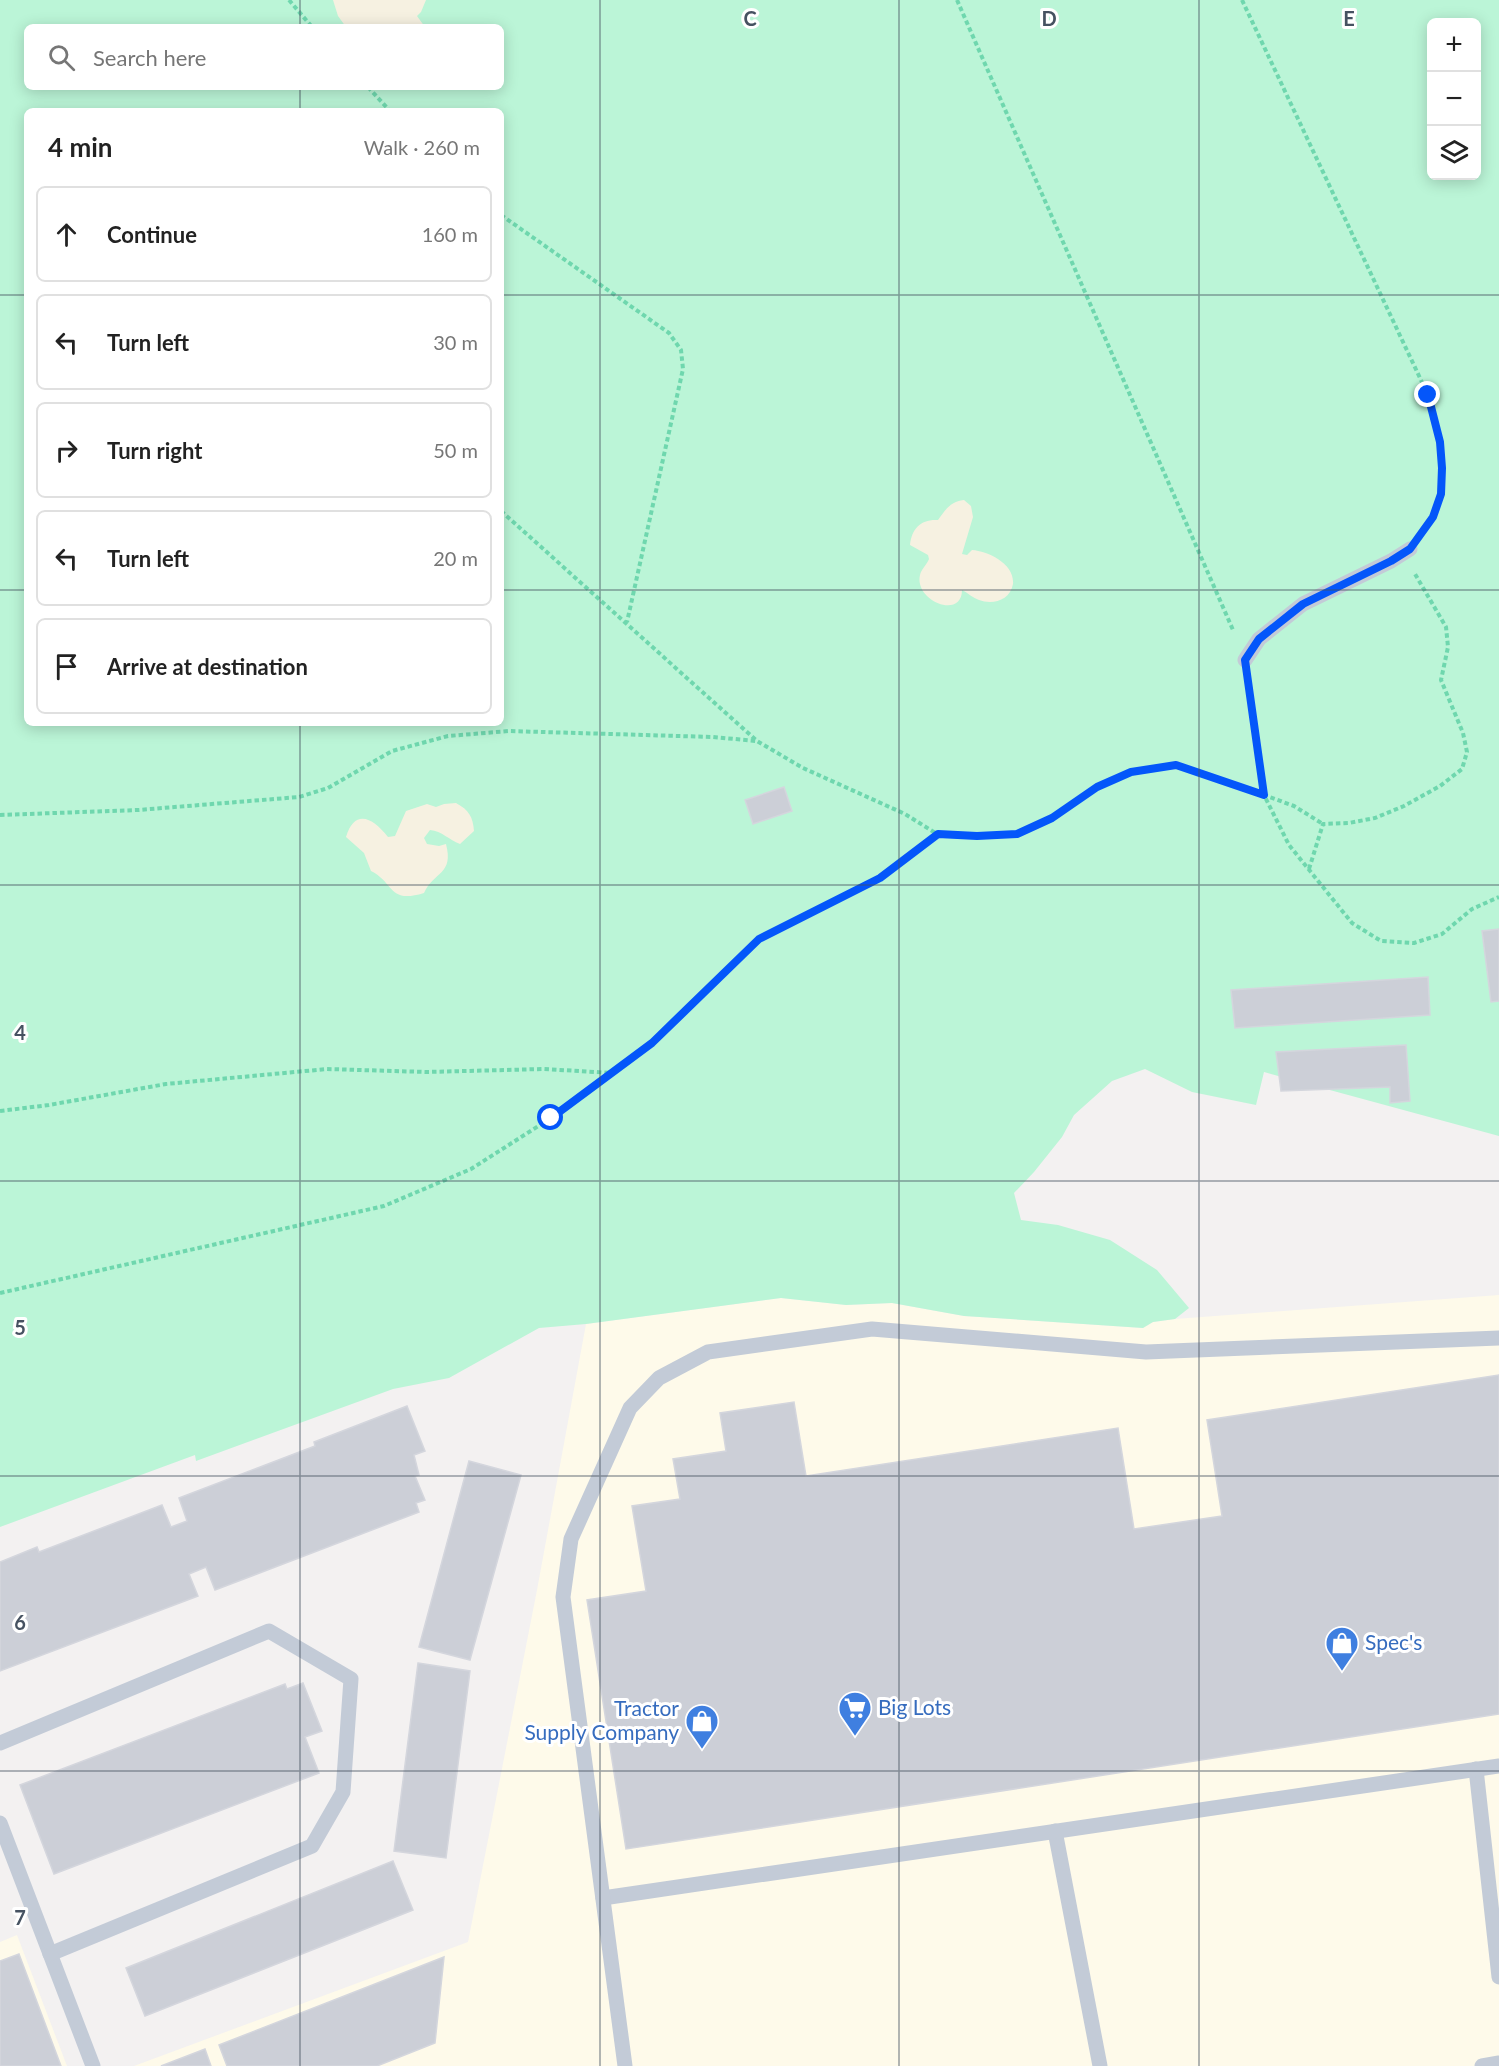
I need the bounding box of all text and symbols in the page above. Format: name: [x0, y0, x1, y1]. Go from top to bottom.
text: C: [743, 6, 757, 30]
text: D: [1041, 6, 1057, 30]
text: E: [1343, 6, 1355, 30]
map controls: [1427, 18, 1481, 180]
button: +: [1427, 18, 1481, 72]
search box: [24, 24, 504, 90]
icon: search: [45, 41, 78, 74]
text: Search here: [93, 44, 206, 71]
button: −: [1427, 72, 1481, 126]
button: layers: [1427, 126, 1481, 180]
text: 4 min: [48, 131, 112, 163]
text: Walk · 260 m: [364, 135, 480, 159]
icon: ahead: [50, 218, 83, 251]
text: Continue: [107, 221, 197, 248]
text: 160 m: [422, 222, 478, 246]
icon: left: [50, 326, 83, 359]
text: Turn left: [107, 329, 189, 356]
text: 30 m: [433, 330, 478, 354]
route end: [1414, 381, 1440, 407]
icon: right: [50, 434, 83, 467]
text: Turn right: [107, 437, 202, 464]
text: 50 m: [433, 438, 478, 462]
icon: left: [50, 542, 83, 575]
text: Turn left: [107, 545, 189, 572]
text: 20 m: [433, 546, 478, 570]
icon: arrive: [50, 650, 83, 683]
text: Arrive at destination: [107, 653, 308, 680]
text: 4: [14, 1020, 26, 1044]
route start: [537, 1104, 563, 1130]
text: 5: [14, 1315, 26, 1339]
text: 6: [14, 1610, 26, 1634]
shop icon: Spec's: [1324, 1625, 1360, 1672]
place label: Spec's: [1365, 1629, 1422, 1654]
supermarket icon: Big Lots: [837, 1690, 873, 1737]
place label: Big Lots: [878, 1694, 951, 1719]
place label: Tractor Supply Company: [524, 1695, 679, 1744]
shop icon: Tractor Supply Company: [684, 1703, 720, 1750]
text: 7: [14, 1905, 26, 1929]

